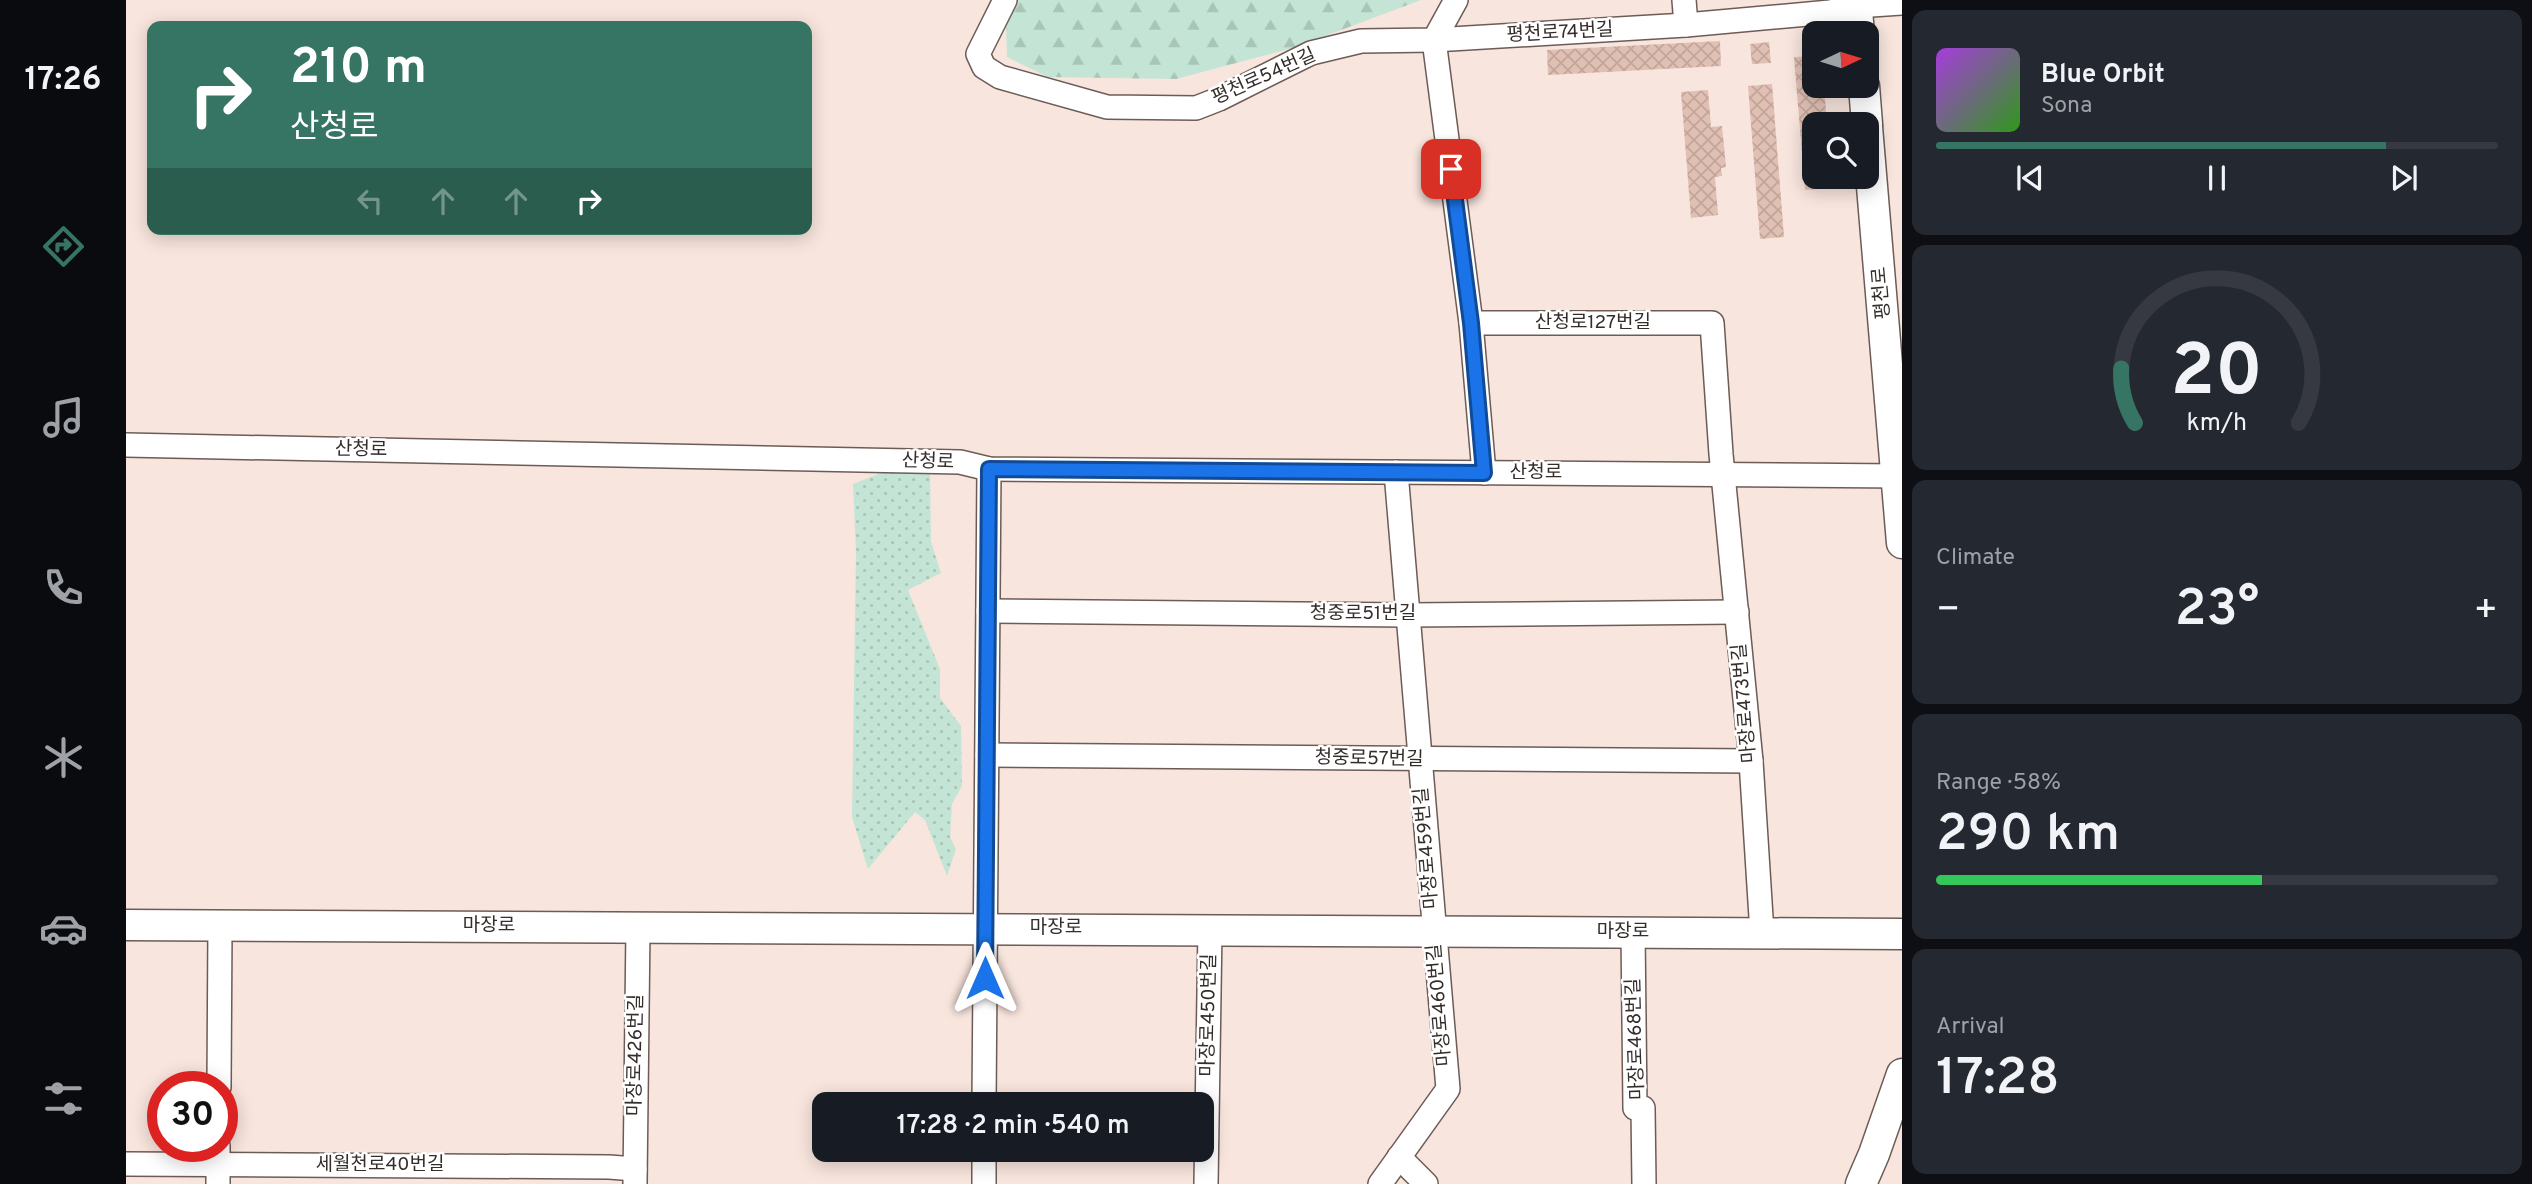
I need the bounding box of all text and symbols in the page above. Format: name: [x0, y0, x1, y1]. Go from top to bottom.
street label: 평천로74번길: [1506, 18, 1614, 48]
north arrow: [1802, 21, 1880, 98]
map controls: [1802, 21, 1879, 189]
text: 210 m: [290, 39, 427, 101]
street label: 평천로54번길: [1208, 43, 1320, 111]
icon: right: [175, 49, 266, 140]
text: Blue Orbit: [2041, 59, 2165, 92]
text: 17:26: [25, 61, 101, 101]
text: Sona: [2041, 92, 2092, 121]
text: 산청로: [290, 109, 378, 149]
button: search: [1802, 112, 1879, 189]
pin: [1421, 139, 1481, 199]
icon: arrive: [1432, 150, 1470, 188]
icon: previous: [2011, 159, 2049, 197]
icon: pause: [2198, 159, 2236, 197]
icon: next: [2385, 159, 2423, 197]
icon: left: [351, 182, 389, 220]
icon: ahead: [424, 182, 462, 220]
icon: ahead: [497, 182, 535, 220]
icon: right: [570, 182, 608, 220]
icon: directions: [39, 222, 88, 271]
street label: 평천로: [1868, 266, 1896, 320]
street label: 산청로127번길: [1535, 311, 1651, 335]
text: 20: [2171, 330, 2263, 422]
icon: music: [39, 393, 88, 442]
text: km/h: [2187, 408, 2247, 440]
street label: 산청로: [335, 438, 387, 462]
street label: 산청로: [901, 449, 955, 475]
street label: 산청로: [1510, 461, 1562, 485]
text: Climate: [1936, 544, 2015, 573]
icon: phone: [39, 563, 88, 612]
text: 23°: [2175, 578, 2259, 644]
text: −: [1936, 587, 1961, 636]
text: +: [2473, 587, 2498, 636]
street label: 청중로51번길: [1310, 602, 1416, 626]
street label: 마장로473번길: [1728, 642, 1762, 764]
icon: climate: [39, 733, 88, 782]
street label: 청중로57번길: [1314, 746, 1424, 772]
text: Range · 58%: [1936, 769, 2061, 798]
street label: 마장로459번길: [1410, 786, 1444, 910]
text: 290 km: [1936, 803, 2120, 869]
icon: car: [39, 904, 88, 953]
street label: 마장로: [463, 914, 515, 938]
street label: 마장로: [1030, 916, 1082, 940]
street label: 마장로: [1597, 920, 1649, 944]
position arrow: [948, 941, 1022, 1015]
street label: 마장로460번길: [1423, 943, 1457, 1067]
street label: 마장로450번길: [1196, 953, 1222, 1077]
street label: 마장로468번길: [1622, 978, 1650, 1100]
street label: 마장로426번길: [623, 994, 649, 1116]
text: Arrival: [1936, 1013, 2005, 1042]
text: 17:28: [1936, 1047, 2060, 1113]
speed limit sign: 30: [147, 1071, 238, 1162]
icon: filters: [39, 1074, 88, 1123]
text: 17:28 · 2 min · 540 m: [896, 1110, 1130, 1143]
street label: 세월천로40번길: [316, 1153, 444, 1177]

